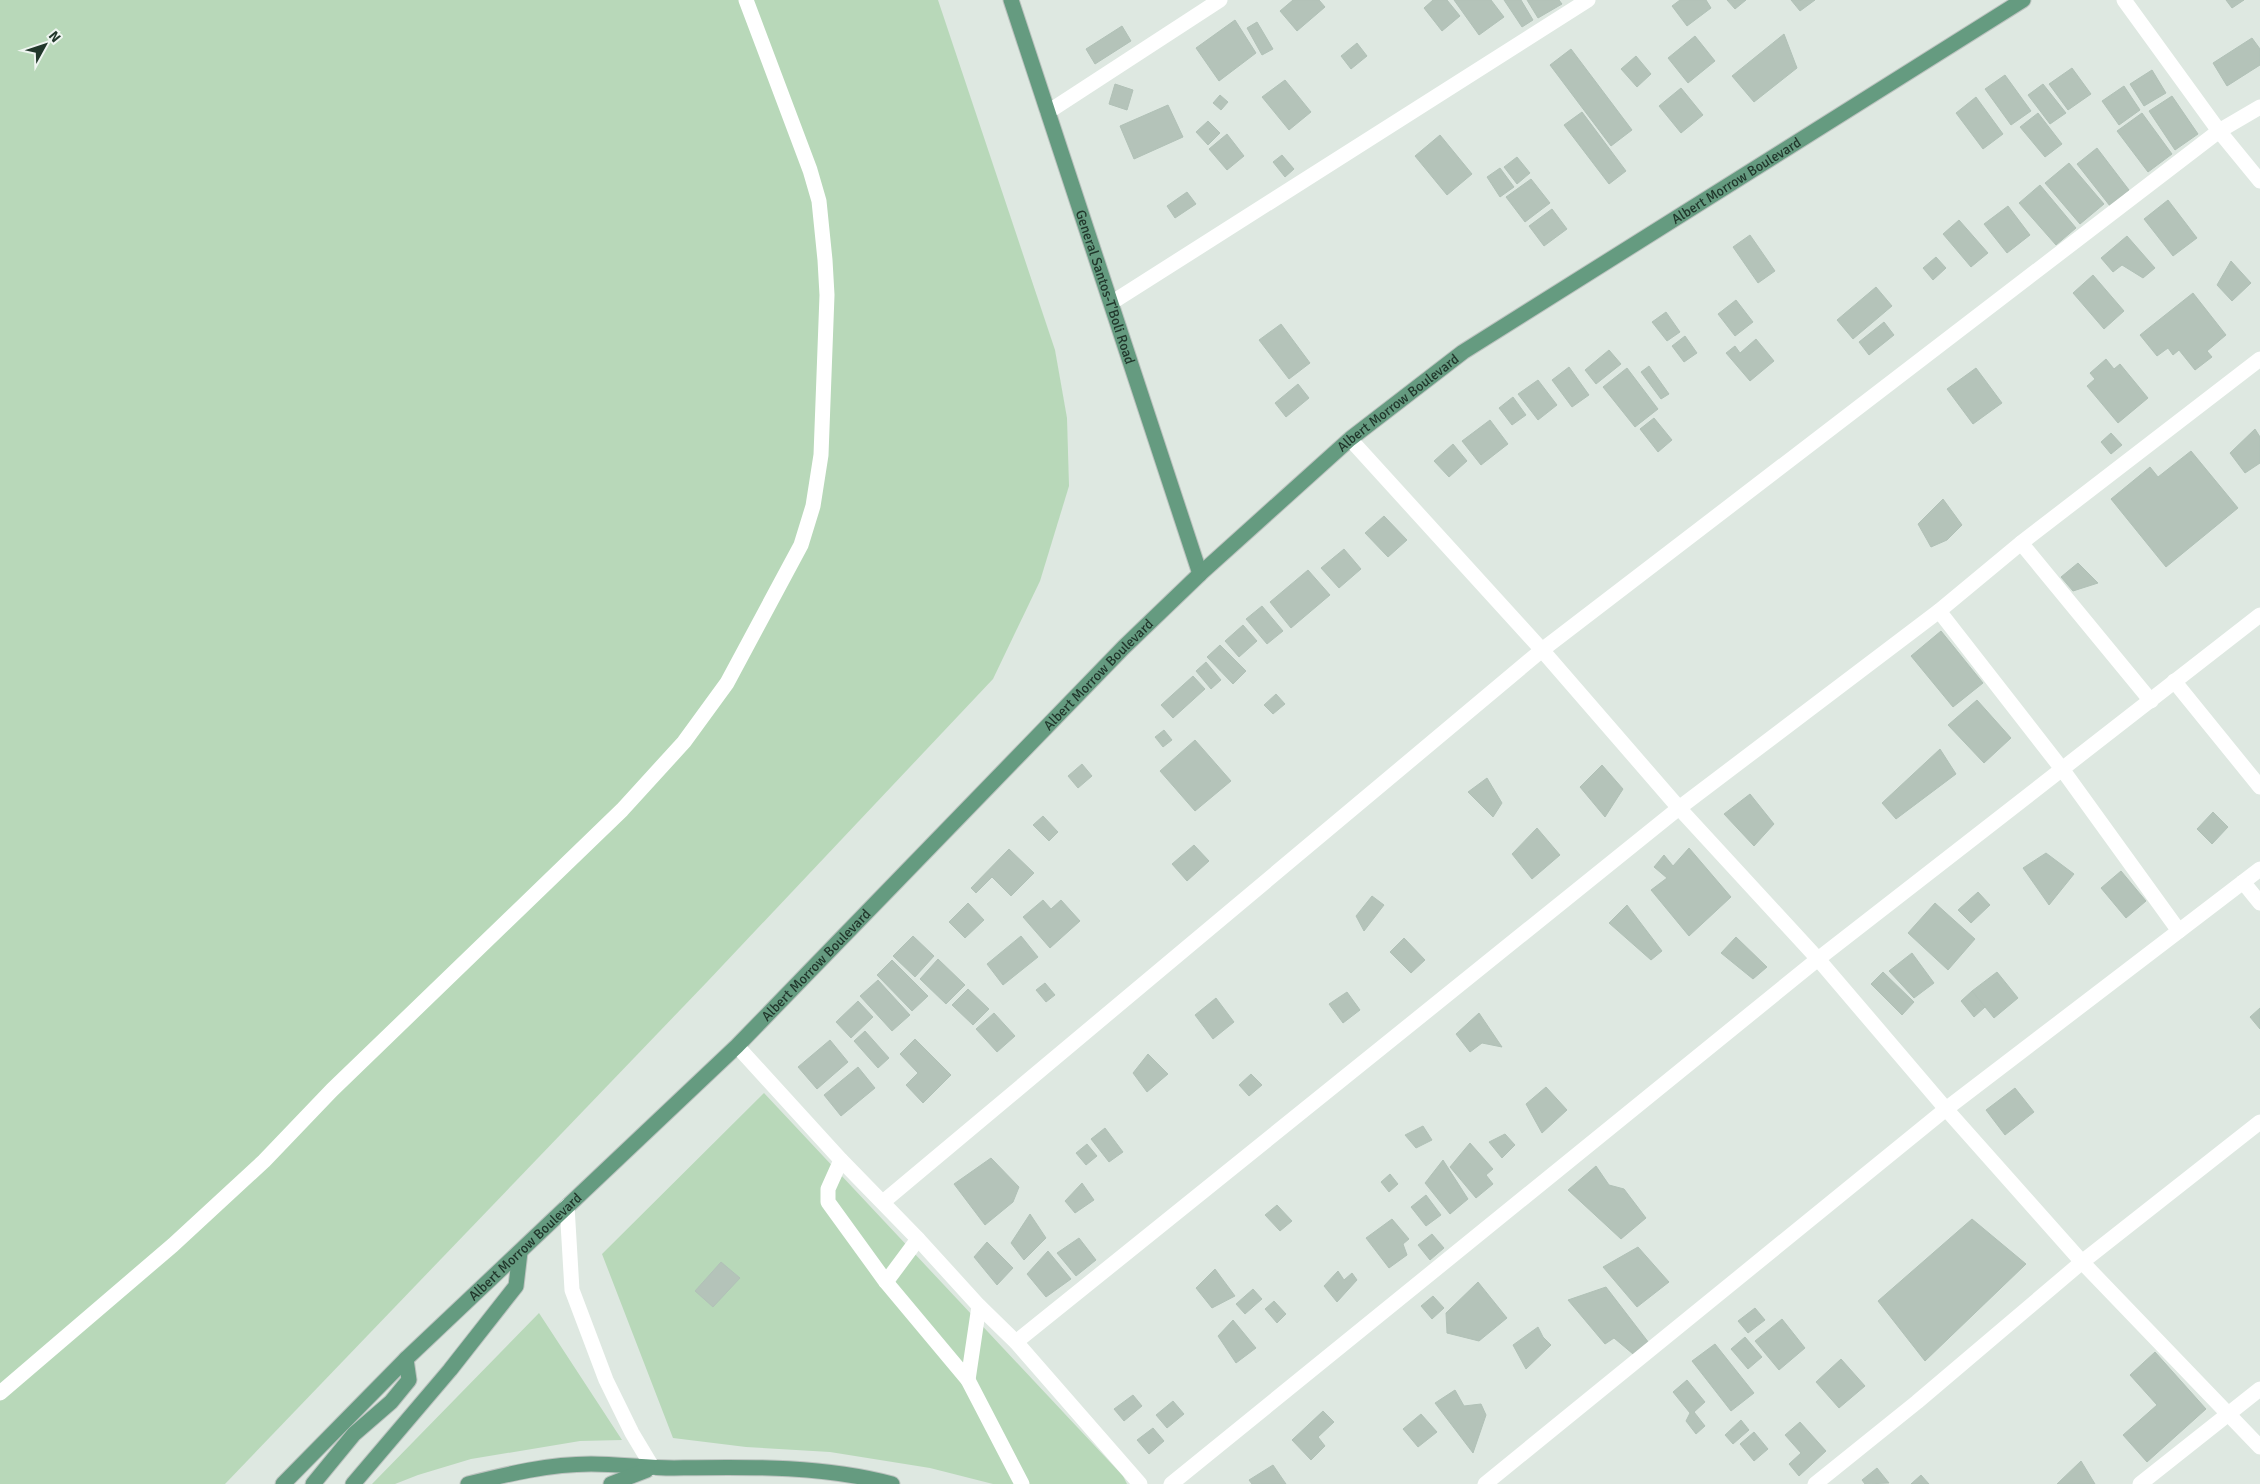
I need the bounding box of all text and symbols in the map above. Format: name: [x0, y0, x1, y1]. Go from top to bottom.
north arrow: [20, 20, 70, 70]
text: N: [45, 28, 64, 46]
street label: Albert Morrow Boulevard: [1668, 133, 1804, 227]
street label: General Santos-T'Boli Road: [1072, 208, 1139, 366]
street label: Albert Morrow Boulevard: [1333, 350, 1462, 455]
street label: Albert Morrow Boulevard: [1040, 615, 1157, 734]
street label: Albert Morrow Boulevard: [758, 905, 874, 1024]
street label: Albert Morrow Boulevard: [465, 1189, 585, 1304]

